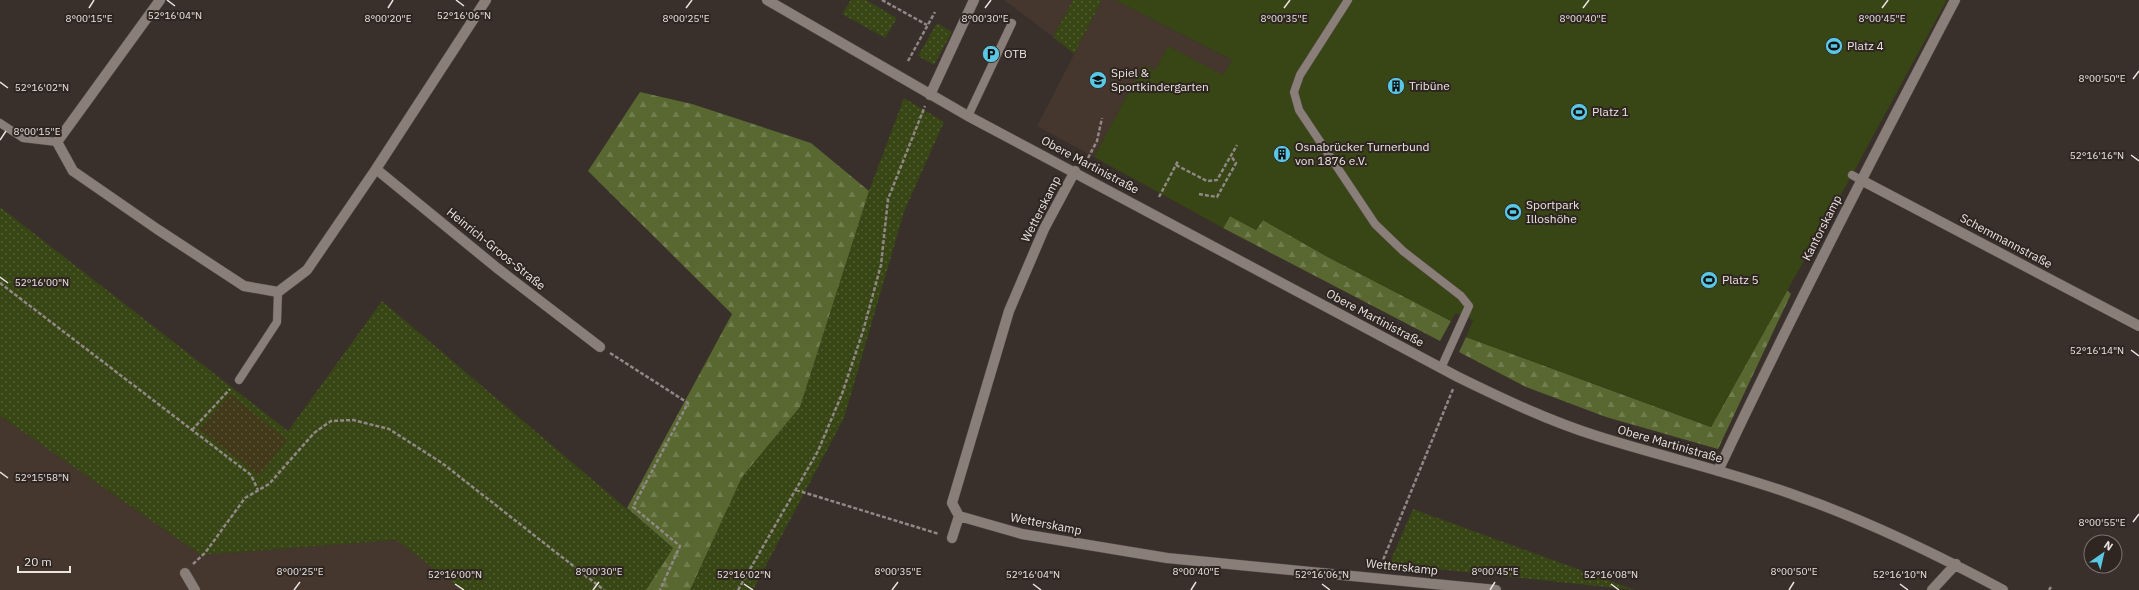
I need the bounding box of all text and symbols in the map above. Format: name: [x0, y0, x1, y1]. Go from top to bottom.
text: 52°16'04"N: [148, 9, 202, 22]
text: 52°16'06"N: [437, 9, 491, 22]
text: 8°00'15"E: [65, 12, 113, 25]
text: 8°00'20"E: [364, 12, 412, 25]
text: 8°00'25"E: [662, 12, 710, 25]
text: 8°00'30"E: [961, 12, 1009, 25]
text: 8°00'35"E: [1260, 12, 1308, 25]
text: 8°00'40"E: [1559, 12, 1607, 25]
text: 8°00'45"E: [1858, 12, 1906, 25]
sports icon: Platz 4: [1824, 36, 1844, 56]
place label: Platz 4: [1847, 38, 1884, 53]
parking icon: OTB: [981, 44, 1001, 64]
place label: OTB: [1004, 46, 1027, 61]
place label: Spiel & Sportkindergarten: [1111, 65, 1209, 94]
school or university icon: Spiel & Sportkindergarten: [1088, 70, 1108, 90]
text: 8°00'50"E: [2078, 72, 2126, 85]
building icon: Tribüne: [1386, 76, 1406, 96]
place label: Tribüne: [1409, 78, 1450, 93]
text: 52°16'02"N: [15, 81, 69, 94]
sports icon: Platz 1: [1569, 102, 1589, 122]
place label: Platz 1: [1592, 104, 1629, 119]
text: 8°00'15"E: [13, 125, 61, 138]
street label: Obere Martinistraße: [1039, 132, 1142, 197]
place label: Osnabrücker Turnerbund von 1876 e.V.: [1295, 139, 1430, 168]
building icon: Osnabrücker Turnerbund von 1876 e.V.: [1272, 144, 1292, 164]
text: 52°16'16"N: [2070, 149, 2124, 162]
street label: Wetterskamp: [1017, 173, 1064, 244]
street label: Kantorskamp: [1799, 192, 1845, 263]
place label: Sportpark Illoshöhe: [1526, 197, 1580, 226]
sports icon: Sportpark Illoshöhe: [1503, 202, 1523, 222]
street label: Heinrich-Groos-Straße: [444, 204, 549, 293]
street label: Schemmannstraße: [1957, 210, 2055, 271]
sports icon: Platz 5: [1699, 270, 1719, 290]
place label: Platz 5: [1722, 272, 1759, 287]
text: 52°16'00"N: [15, 276, 69, 289]
street label: Obere Martinistraße: [1324, 285, 1427, 350]
text: 52°16'14"N: [2070, 344, 2124, 357]
street label: Obere Martinistraße: [1616, 421, 1725, 466]
text: 52°15'58"N: [15, 471, 69, 484]
street label: Wetterskamp: [1009, 509, 1083, 538]
text: 8°00'55"E: [2078, 516, 2126, 529]
north arrow: [2083, 534, 2123, 574]
text: N: [2101, 538, 2116, 554]
scale bar: [18, 548, 70, 574]
text: 20 m: [24, 554, 52, 569]
street label: Wetterskamp: [1365, 555, 1439, 578]
text: 8°00'25"E: [276, 565, 324, 578]
text: 8°00'30"E: [575, 565, 623, 578]
text: 8°00'35"E: [874, 565, 922, 578]
text: 8°00'40"E: [1172, 565, 1220, 578]
text: 8°00'45"E: [1471, 565, 1519, 578]
text: 8°00'50"E: [1770, 565, 1818, 578]
text: 52°16'00"N: [428, 568, 482, 581]
text: 52°16'02"N: [717, 568, 771, 581]
text: 52°16'04"N: [1006, 568, 1060, 581]
text: 52°16'06"N: [1295, 568, 1349, 581]
text: 52°16'08"N: [1584, 568, 1638, 581]
text: 52°16'10"N: [1873, 568, 1927, 581]

